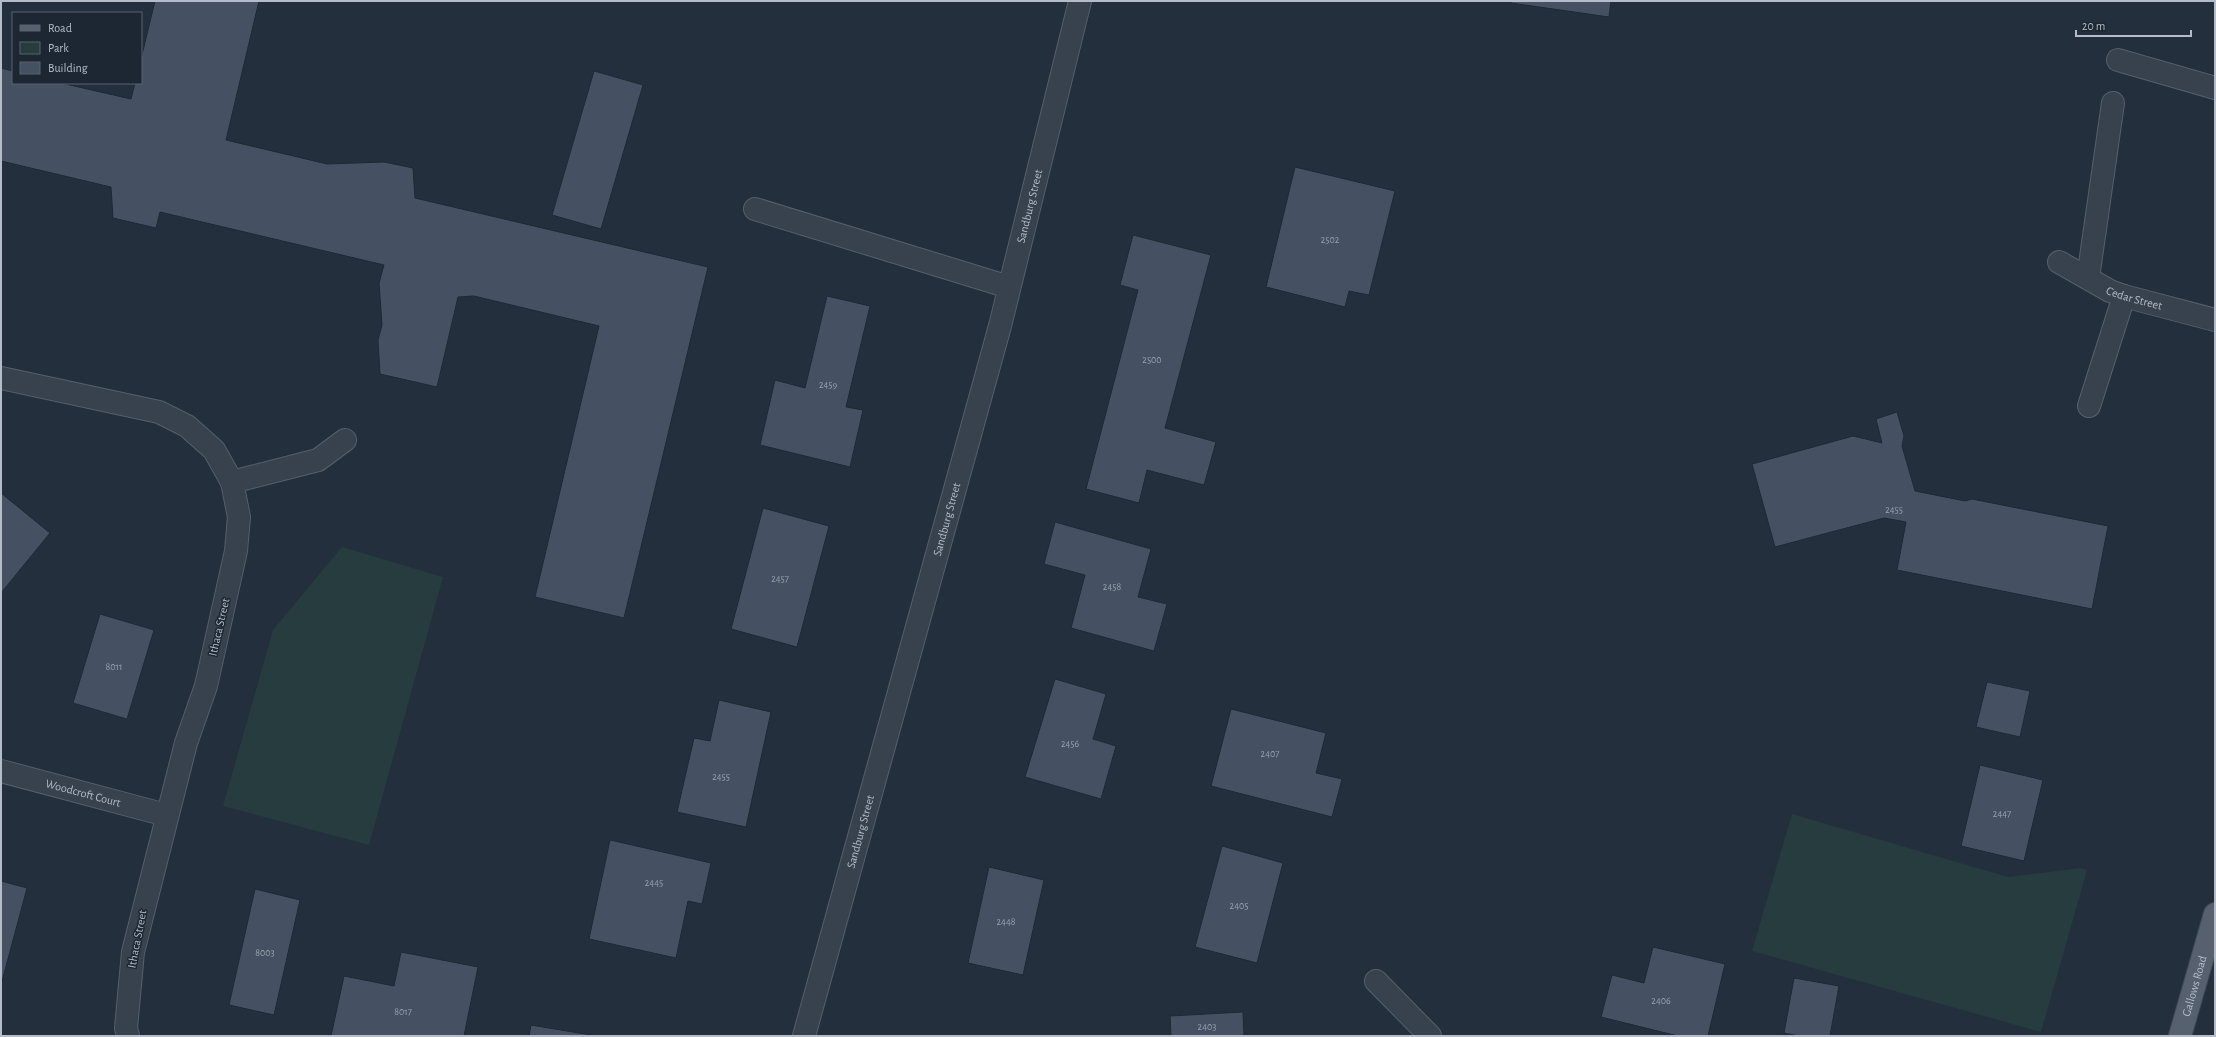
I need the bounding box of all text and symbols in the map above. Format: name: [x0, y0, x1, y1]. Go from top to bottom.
legend: [12, 12, 142, 84]
scale bar: [2076, 12, 2191, 38]
text: 20 m: [2082, 20, 2105, 32]
text: Road: [48, 22, 72, 34]
text: Park: [48, 42, 69, 54]
text: Building: [48, 62, 88, 74]
street label: Sandburg Street: [1015, 168, 1044, 244]
house number: 2502: [1321, 235, 1340, 245]
street label: Cedar Street: [2104, 284, 2164, 312]
house number: 2500: [1142, 355, 1162, 365]
house number: 2459: [819, 380, 837, 390]
street label: Sandburg Street: [931, 481, 963, 557]
house number: 2455: [1885, 505, 1903, 515]
house number: 2457: [771, 574, 789, 584]
house number: 2458: [1103, 582, 1121, 592]
street label: Ithaca Street: [207, 597, 232, 657]
house number: 8011: [106, 662, 122, 672]
house number: 2456: [1061, 739, 1079, 749]
house number: 2407: [1261, 749, 1279, 759]
house number: 2455: [712, 772, 730, 782]
street label: Woodcroft Court: [44, 777, 122, 809]
street label: Sandburg Street: [845, 793, 876, 870]
house number: 2447: [1993, 809, 2011, 819]
house number: 2445: [645, 878, 663, 888]
house number: 2405: [1230, 901, 1248, 911]
street label: Ithaca Street: [125, 909, 149, 969]
house number: 2448: [997, 917, 1016, 927]
house number: 8003: [255, 948, 275, 958]
street label: Gallows Road: [2180, 954, 2209, 1018]
house number: 2406: [1651, 996, 1671, 1006]
house number: 8017: [394, 1007, 412, 1017]
house number: 2403: [1198, 1022, 1216, 1032]

